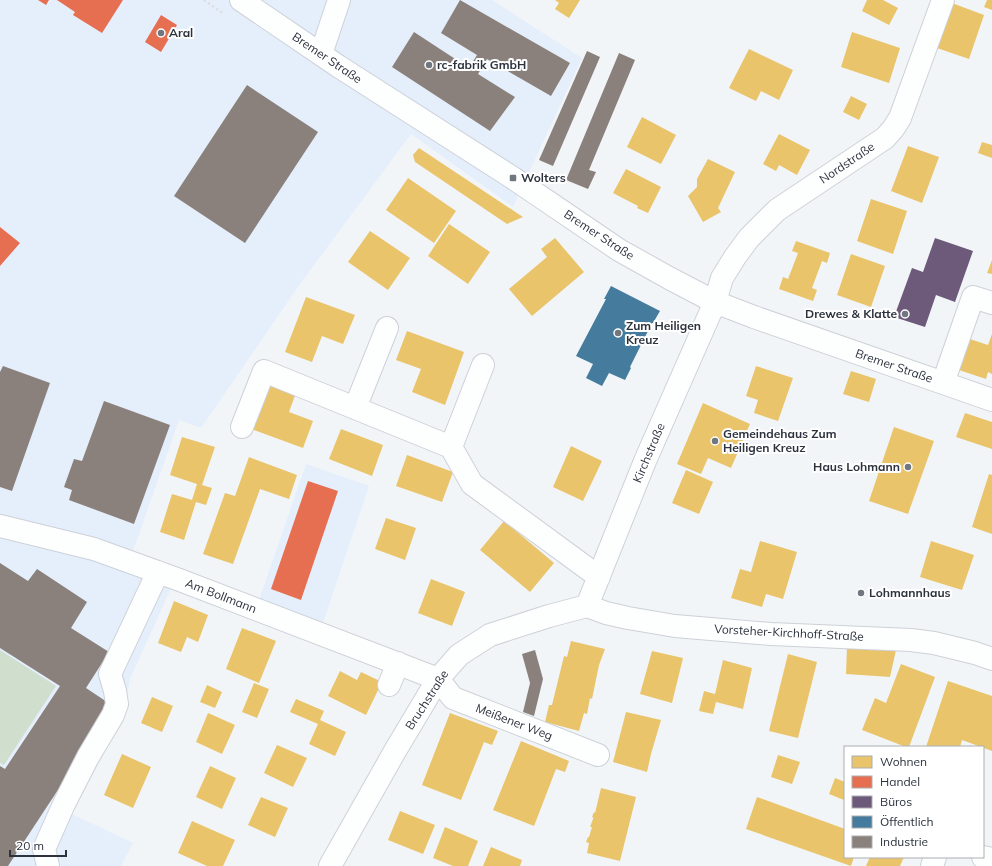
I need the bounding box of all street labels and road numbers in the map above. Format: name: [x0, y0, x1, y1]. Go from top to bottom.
street label: Bremer Straße: [290, 29, 365, 86]
street label: Nordstraße: [816, 139, 877, 186]
street label: Bremer Straße: [561, 206, 637, 263]
street label: Bremer Straße: [854, 345, 935, 386]
street label: Kirchstraße: [629, 421, 668, 485]
street label: Am Bollmann: [183, 575, 259, 616]
street label: Vorsteher-Kirchhoff-Straße: [714, 621, 864, 644]
street label: Bruchstraße: [402, 667, 451, 732]
street label: Meißener Weg: [474, 700, 555, 743]

